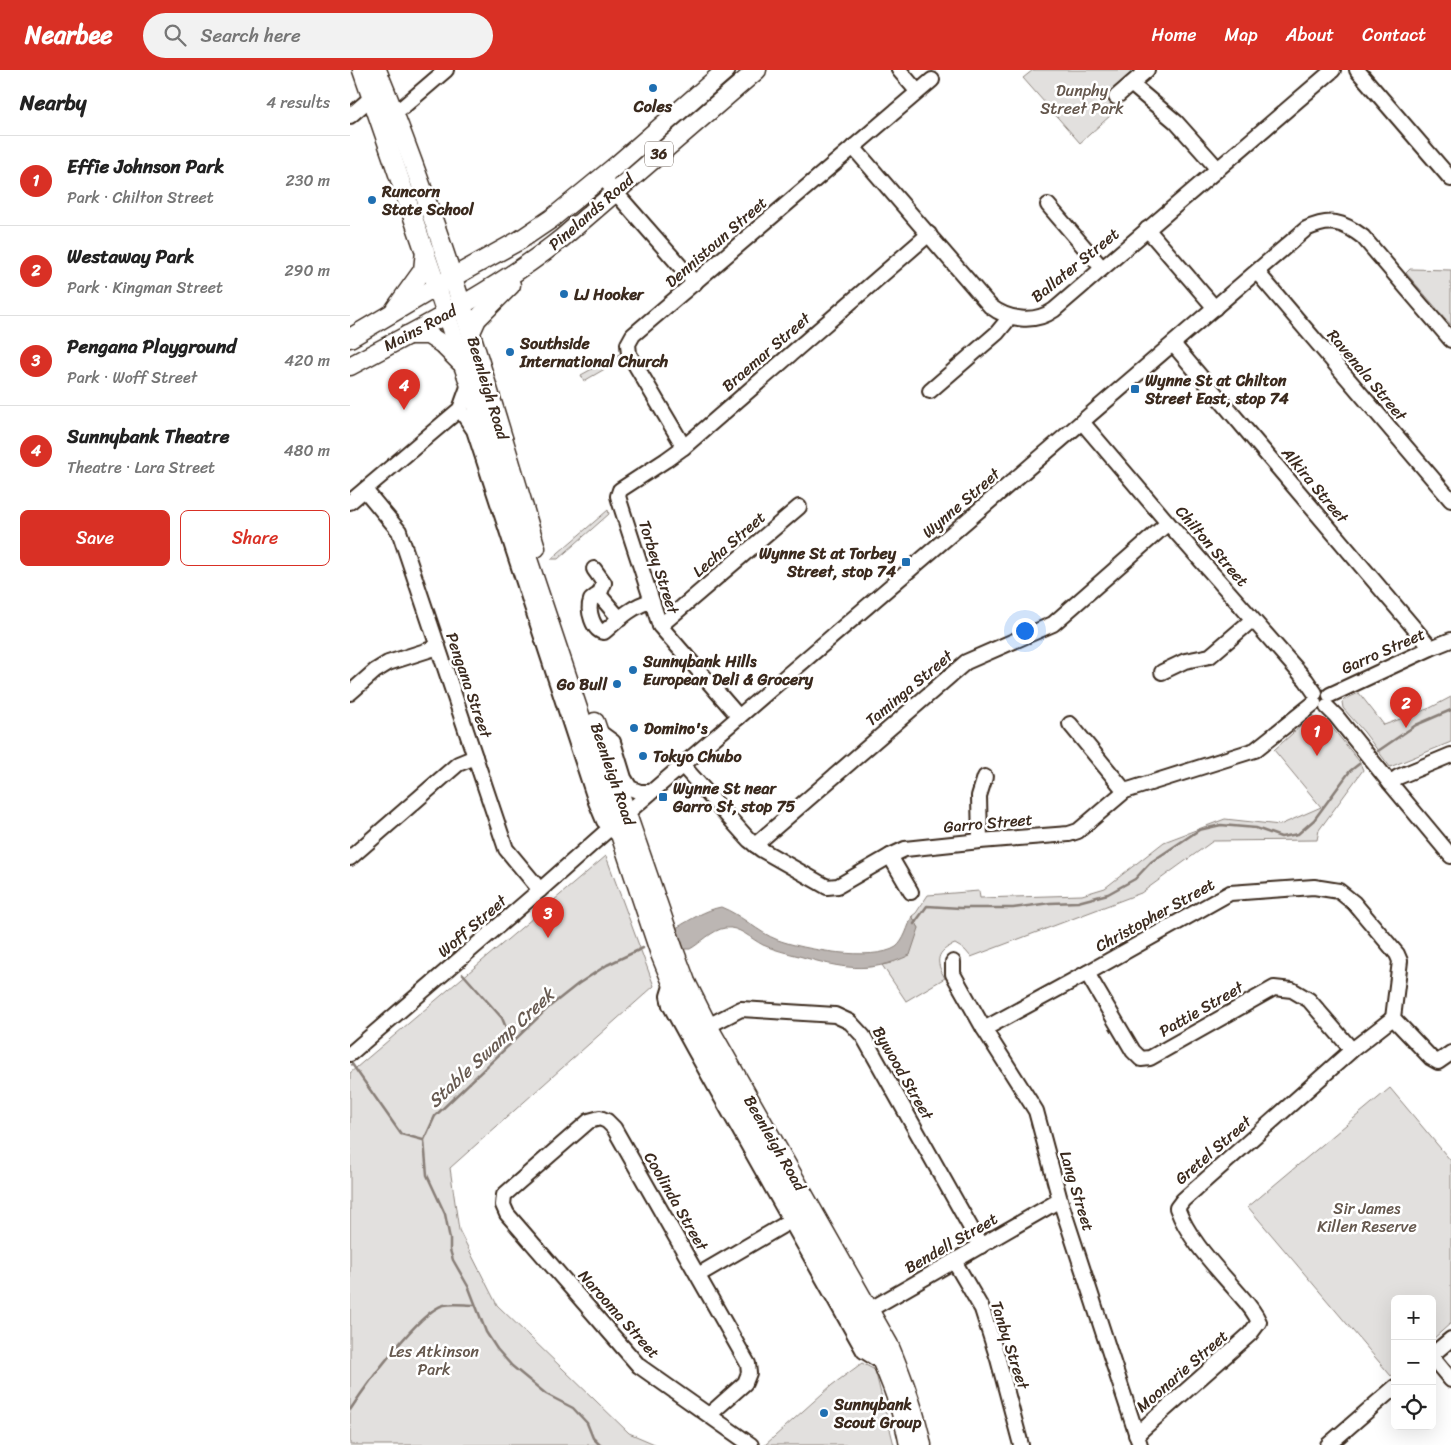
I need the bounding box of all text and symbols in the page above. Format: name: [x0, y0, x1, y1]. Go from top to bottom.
search box: [143, 13, 493, 58]
text: Nearbee: [25, 14, 113, 56]
text: Search here: [201, 19, 301, 52]
text: Home: [1152, 19, 1197, 51]
text: Map: [1225, 19, 1258, 51]
text: About: [1286, 19, 1334, 51]
text: Contact: [1362, 19, 1426, 51]
icon: search: [161, 21, 189, 49]
park label: Dunphy Street Park: [1040, 76, 1124, 123]
marker: Coles: [647, 82, 659, 94]
text: Nearby: [20, 84, 86, 122]
text: 4 results: [266, 88, 330, 117]
place label: Coles: [633, 92, 673, 121]
road number: 36: [645, 142, 673, 166]
text: Effie Johnson Park: [67, 150, 224, 183]
street label: Pinelands Road: [541, 165, 642, 258]
text: 1: [33, 166, 39, 195]
text: 230 m: [285, 166, 330, 195]
place label: Runcorn State School: [381, 177, 475, 224]
text: Park · Chilton Street: [67, 183, 214, 212]
street label: Dennistoun Street: [658, 189, 774, 295]
marker: Runcorn State School: [366, 194, 378, 206]
street label: Ballater Street: [1024, 220, 1126, 310]
text: Westaway Park: [67, 240, 194, 273]
text: 2: [31, 256, 41, 285]
text: 290 m: [284, 256, 330, 285]
text: Park · Kingman Street: [67, 273, 223, 302]
place label: LJ Hooker: [574, 280, 645, 309]
marker: LJ Hooker: [558, 288, 570, 300]
street label: Mains Road: [378, 296, 463, 360]
street label: Braemar Street: [715, 304, 818, 399]
street label: Ravenala Street: [1320, 322, 1415, 428]
place label: Southside International Church: [519, 329, 669, 376]
text: Pengana Playground: [67, 330, 236, 363]
street label: Beenleigh Road: [459, 333, 518, 445]
text: 3: [32, 346, 40, 375]
text: 420 m: [284, 346, 330, 375]
marker: Southside International Church: [504, 346, 516, 358]
text: Park · Woff Street: [67, 363, 197, 392]
place label: Wynne St at Chilton Street East, stop 74: [1144, 366, 1289, 413]
pin: 4: [388, 369, 420, 410]
marker: Wynne St at Chilton Street East, stop 74: [1129, 383, 1141, 395]
text: Sunnybank Theatre: [67, 420, 230, 453]
text: 4: [31, 436, 41, 465]
text: 480 m: [284, 436, 330, 465]
street label: Alkira Street: [1273, 439, 1356, 530]
text: Theatre · Lara Street: [67, 453, 215, 482]
street label: Wynne Street: [915, 460, 1007, 546]
street label: Chilton Street: [1168, 498, 1256, 594]
street label: Lecha Street: [685, 503, 773, 585]
button: Save: [20, 510, 170, 566]
button: Share: [180, 510, 330, 566]
street label: Torbey Street: [630, 516, 688, 618]
place label: Wynne St at Torbey Street, stop 74: [759, 539, 897, 586]
marker: Wynne St at Torbey Street, stop 74: [900, 556, 912, 568]
your location: [1012, 618, 1038, 644]
street label: Garro Street: [1336, 620, 1430, 682]
street label: Pengana Street: [437, 628, 501, 742]
street label: Taminga Street: [858, 642, 960, 734]
place label: Sunnybank Hills European Deli & Grocery: [642, 647, 814, 694]
marker: Sunnybank Hills European Deli & Grocery: [627, 664, 639, 676]
place label: Go Bull: [556, 670, 608, 699]
marker: Go Bull: [611, 678, 623, 690]
pin: 2: [1390, 687, 1422, 728]
place label: Domino's: [644, 714, 708, 743]
pin: 1: [1301, 715, 1333, 756]
street label: Beenleigh Road: [582, 719, 645, 831]
marker: Domino's: [628, 722, 640, 734]
place label: Tokyo Chubo: [653, 742, 742, 771]
marker: Tokyo Chubo: [637, 750, 649, 762]
place label: Wynne St near Garro St, stop 75: [672, 774, 796, 821]
marker: Wynne St near Garro St, stop 75: [657, 791, 669, 803]
street label: Garro Street: [942, 805, 1034, 841]
street label: Christopher Street: [1090, 870, 1220, 960]
street label: Woff Street: [430, 887, 514, 965]
pin: 3: [532, 897, 564, 938]
street label: Pattie Street: [1153, 973, 1249, 1045]
water label: Stable Swamp Creek: [420, 979, 564, 1116]
street label: Bywood Street: [864, 1021, 942, 1126]
street label: Beenleigh Road: [736, 1090, 815, 1198]
street label: Gretel Street: [1168, 1108, 1259, 1192]
street label: Coolinda Street: [636, 1146, 716, 1257]
street label: Lang Street: [1051, 1147, 1103, 1235]
park label: Sir James Killen Reserve: [1317, 1194, 1417, 1241]
street label: Bendell Street: [899, 1204, 1003, 1282]
street label: Narooma Street: [571, 1263, 667, 1365]
map controls: [1391, 1295, 1436, 1430]
button: +: [1391, 1295, 1436, 1340]
street label: Tanby Street: [982, 1297, 1038, 1394]
street label: Moonarie Street: [1129, 1322, 1235, 1420]
park label: Les Atkinson Park: [389, 1337, 479, 1384]
button: −: [1391, 1340, 1436, 1385]
button: locate: [1391, 1385, 1436, 1430]
place label: Sunnybank Scout Group: [833, 1390, 922, 1437]
marker: Sunnybank Scout Group: [818, 1407, 830, 1419]

